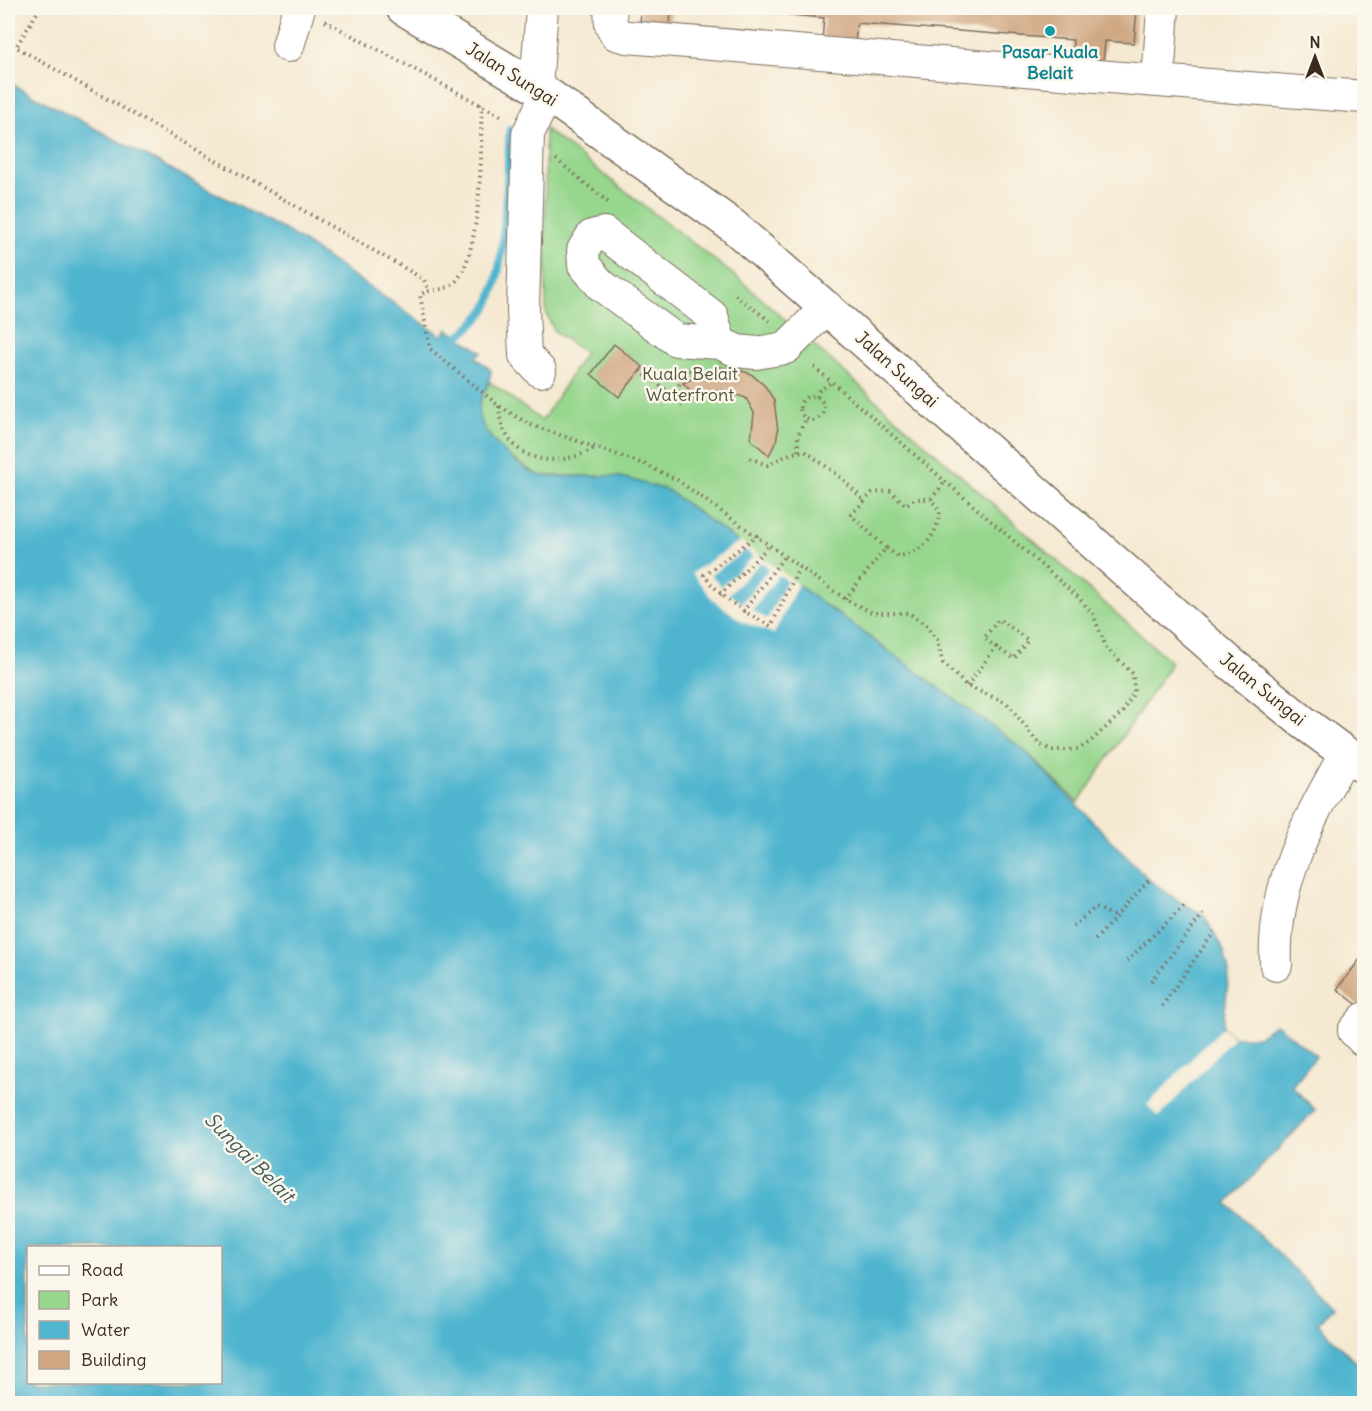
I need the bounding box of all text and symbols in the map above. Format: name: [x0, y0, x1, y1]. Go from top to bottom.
marker: Pasar Kuala Belait: [1043, 24, 1057, 38]
north arrow: [1285, 27, 1345, 87]
text: N: [1309, 32, 1321, 52]
street label: Jalan Sungai: [462, 37, 562, 111]
place label: Pasar Kuala Belait: [1002, 40, 1098, 84]
street label: Jalan Sungai: [851, 326, 943, 412]
park label: Kuala Belait Waterfront: [642, 362, 738, 406]
street label: Jalan Sungai: [1215, 647, 1311, 731]
water label: Sungai Belait: [200, 1107, 302, 1209]
legend: [27, 1246, 222, 1384]
text: Road: [81, 1258, 124, 1281]
text: Park: [81, 1288, 118, 1311]
text: Water: [81, 1318, 131, 1341]
text: Building: [81, 1348, 146, 1371]

